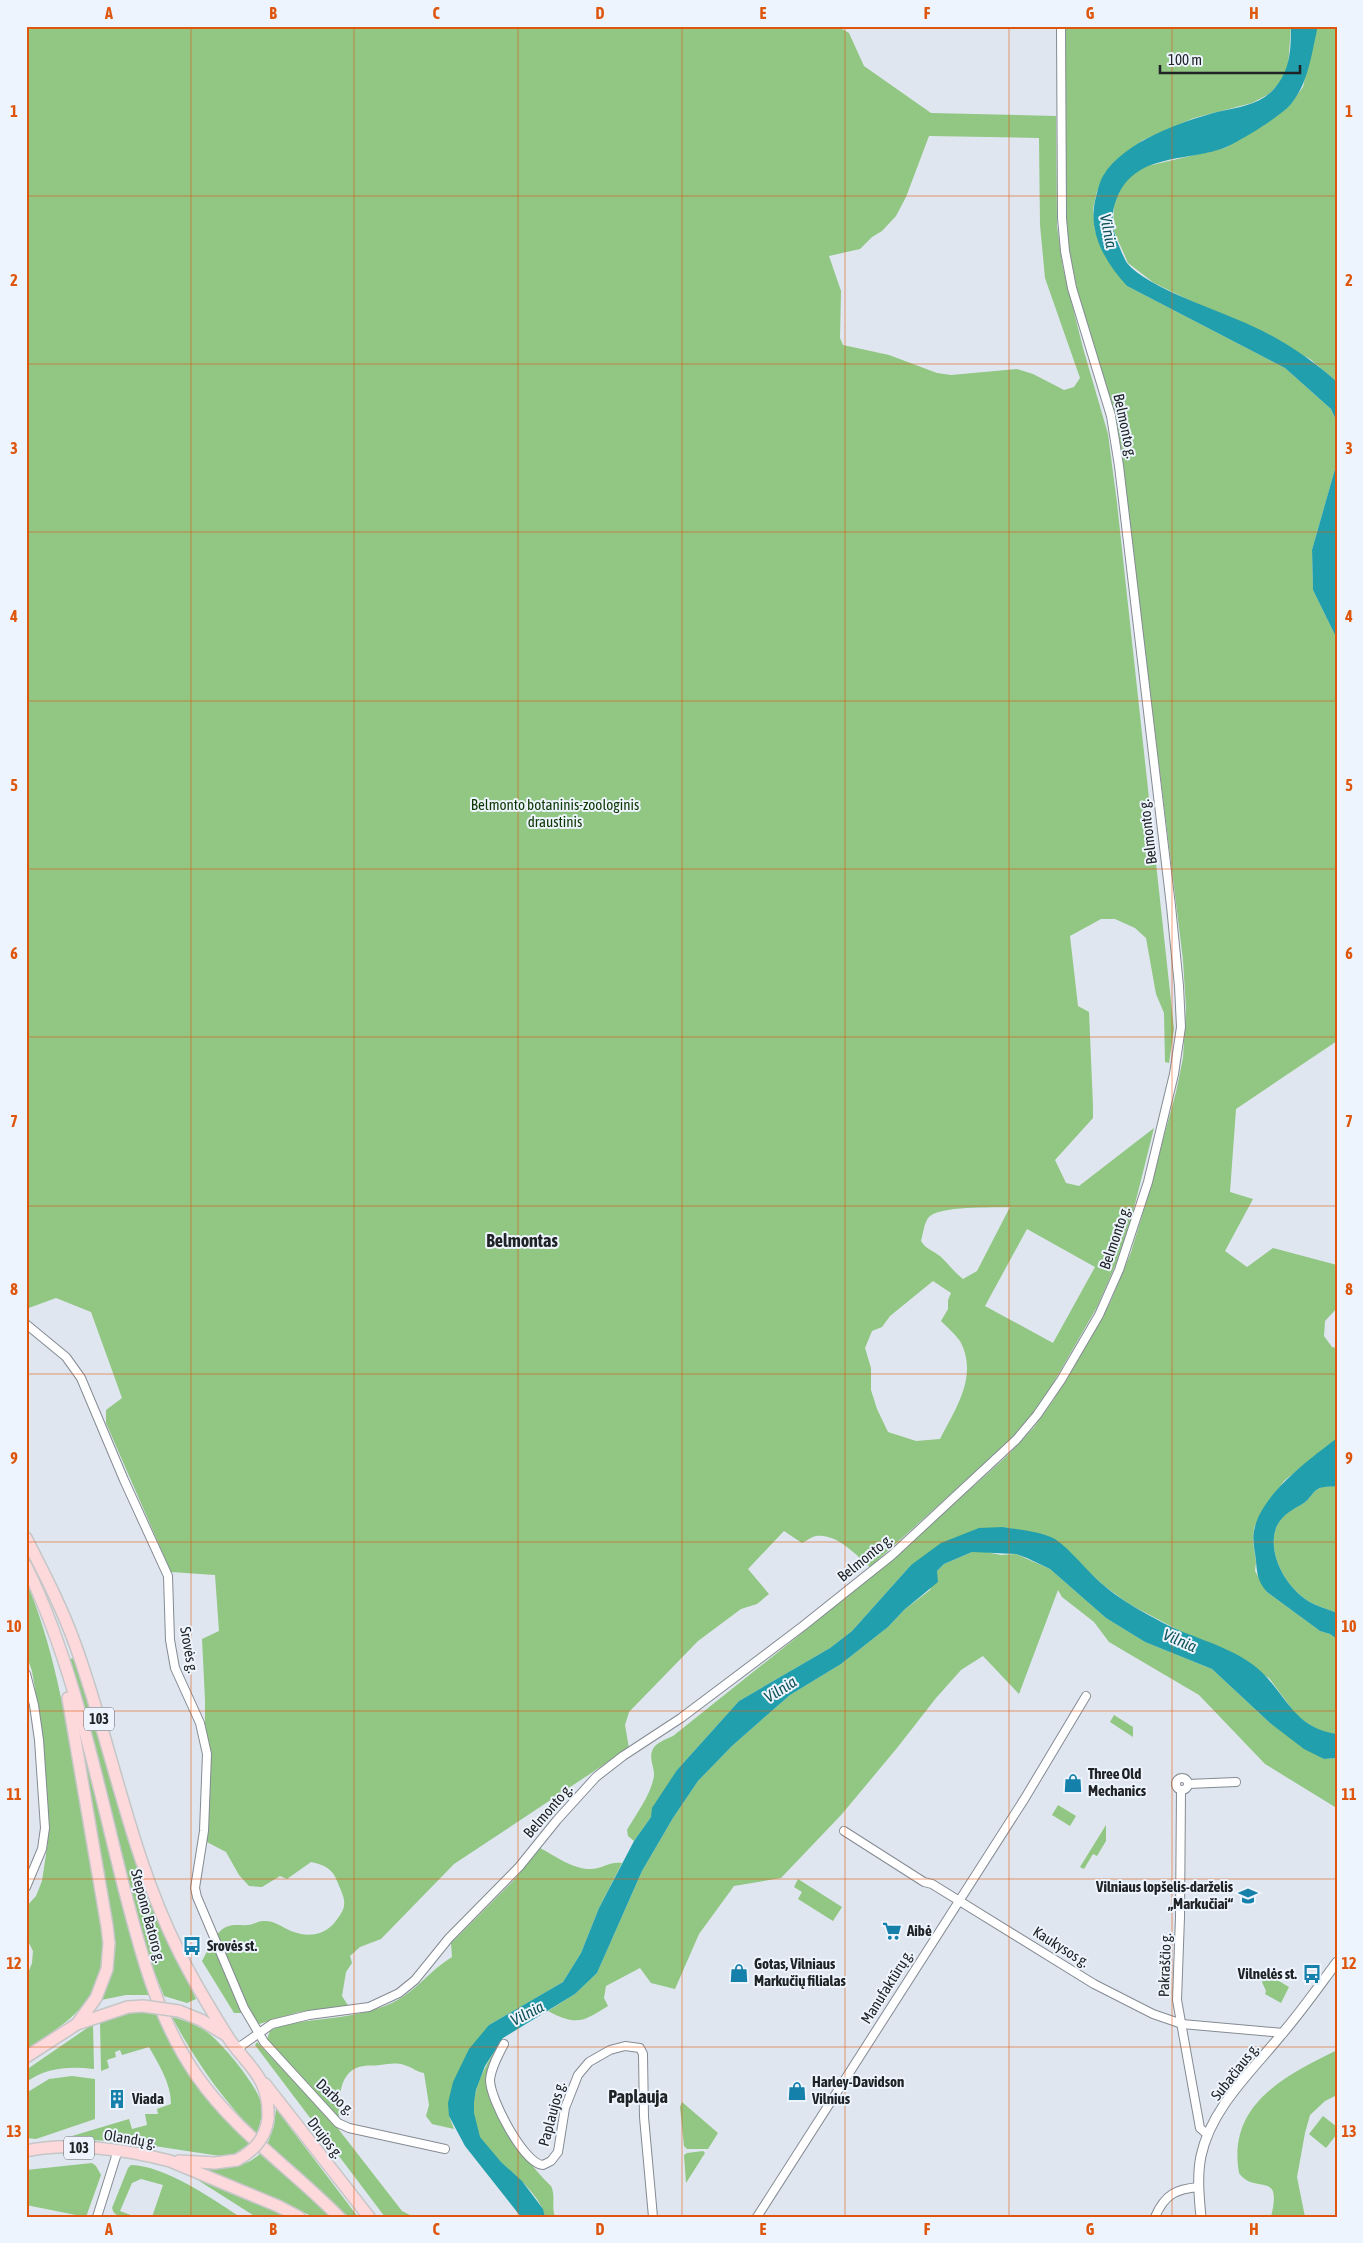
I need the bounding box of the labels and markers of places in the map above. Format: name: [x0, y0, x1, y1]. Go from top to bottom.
place label: Three Old Mechanics: [1088, 1765, 1147, 1799]
shop icon: Three Old Mechanics: [1062, 1772, 1084, 1794]
place label: Vilniaus lopšelis-darželis „Markučiai“: [1095, 1878, 1234, 1912]
school or university icon: Vilniaus lopšelis-darželis „Markučiai“: [1237, 1885, 1259, 1907]
supermarket icon: Aibė: [881, 1920, 903, 1942]
place label: Aibė: [906, 1922, 932, 1939]
bus stop icon: Srovės st.: [181, 1935, 203, 1957]
place label: Srovės st.: [207, 1937, 257, 1954]
place label: Gotas, Vilniaus Markučių filialas: [754, 1955, 847, 1989]
shop icon: Gotas, Vilniaus Markučių filialas: [728, 1962, 750, 1984]
bus stop icon: Vilnelės st.: [1301, 1963, 1323, 1985]
place label: Vilnelės st.: [1237, 1965, 1297, 1982]
place label: Harley-Davidson Vilnius: [811, 2073, 904, 2107]
shop icon: Harley-Davidson Vilnius: [786, 2080, 808, 2102]
building icon: Viada: [106, 2088, 128, 2110]
place label: Viada: [131, 2090, 164, 2107]

